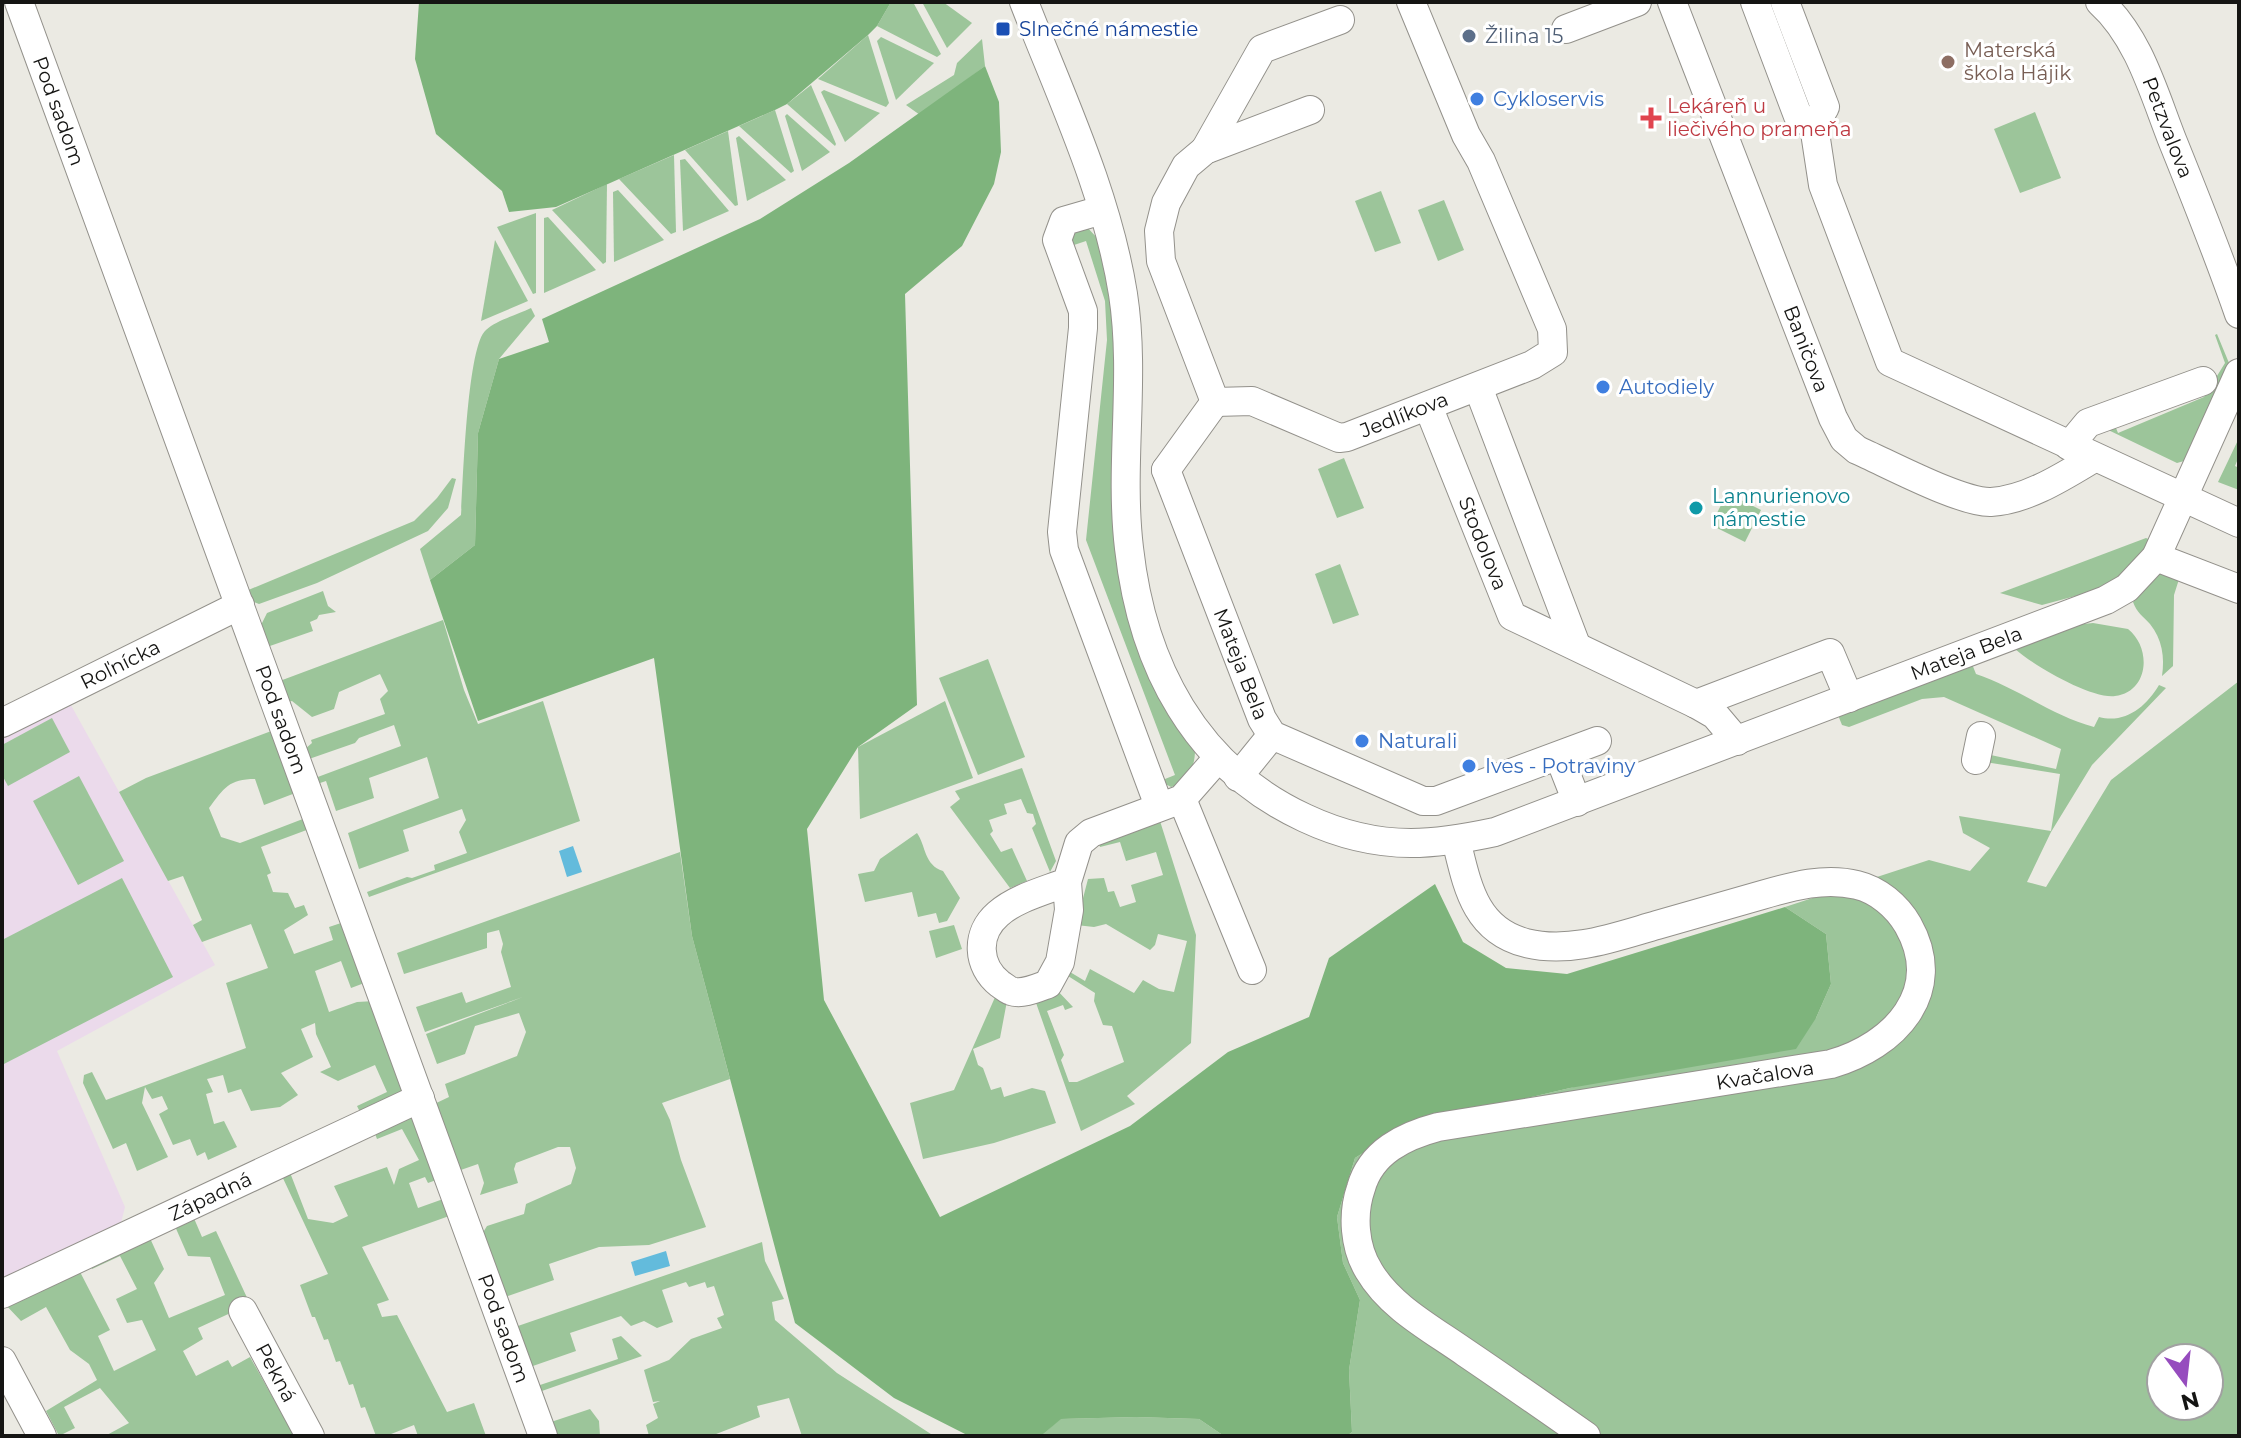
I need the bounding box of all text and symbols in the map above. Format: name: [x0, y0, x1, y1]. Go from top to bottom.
place label: Slnečné námestie: [1019, 17, 1198, 41]
marker: Slnečné námestie: [994, 20, 1012, 38]
place label: Žilina 15: [1485, 24, 1563, 48]
marker: Žilina 15: [1460, 27, 1478, 45]
place label: Materská škola Hájik: [1964, 38, 2071, 85]
street label: Pod sadom: [28, 53, 90, 169]
marker: Materská škola Hájik: [1939, 53, 1957, 71]
street label: Petzvalova: [2137, 73, 2198, 182]
place label: Cykloservis: [1493, 87, 1604, 111]
marker: Cykloservis: [1468, 90, 1486, 108]
place label: Lekáreň u liečivého prameňa: [1667, 94, 1851, 141]
marker: Lekáreň u liečivého prameňa: [1642, 109, 1660, 127]
street label: Baničova: [1779, 302, 1834, 396]
place label: Autodiely: [1619, 375, 1714, 399]
marker: Autodiely: [1594, 378, 1612, 396]
street label: Jedlíkova: [1356, 387, 1452, 443]
place label: Lannurienovo námestie: [1712, 484, 1850, 531]
street label: Stodolova: [1454, 493, 1512, 594]
marker: Lannurienovo námestie: [1687, 499, 1705, 517]
street label: Mateja Bela: [1208, 605, 1273, 723]
street label: Mateja Bela: [1907, 621, 2026, 685]
street label: Roľnícka: [76, 634, 164, 694]
street label: Pod sadom: [250, 662, 312, 777]
place label: Naturali: [1378, 729, 1457, 753]
marker: Naturali: [1353, 732, 1371, 750]
place label: Ives - Potraviny: [1485, 754, 1635, 778]
marker: Ives - Potraviny: [1460, 757, 1478, 775]
street label: Kvačalova: [1714, 1055, 1816, 1095]
street label: Západná: [165, 1167, 256, 1226]
street label: Pod sadom: [473, 1270, 535, 1386]
street label: Pekná: [251, 1339, 302, 1406]
north arrow: [2145, 1342, 2225, 1422]
text: N: [2178, 1385, 2202, 1416]

